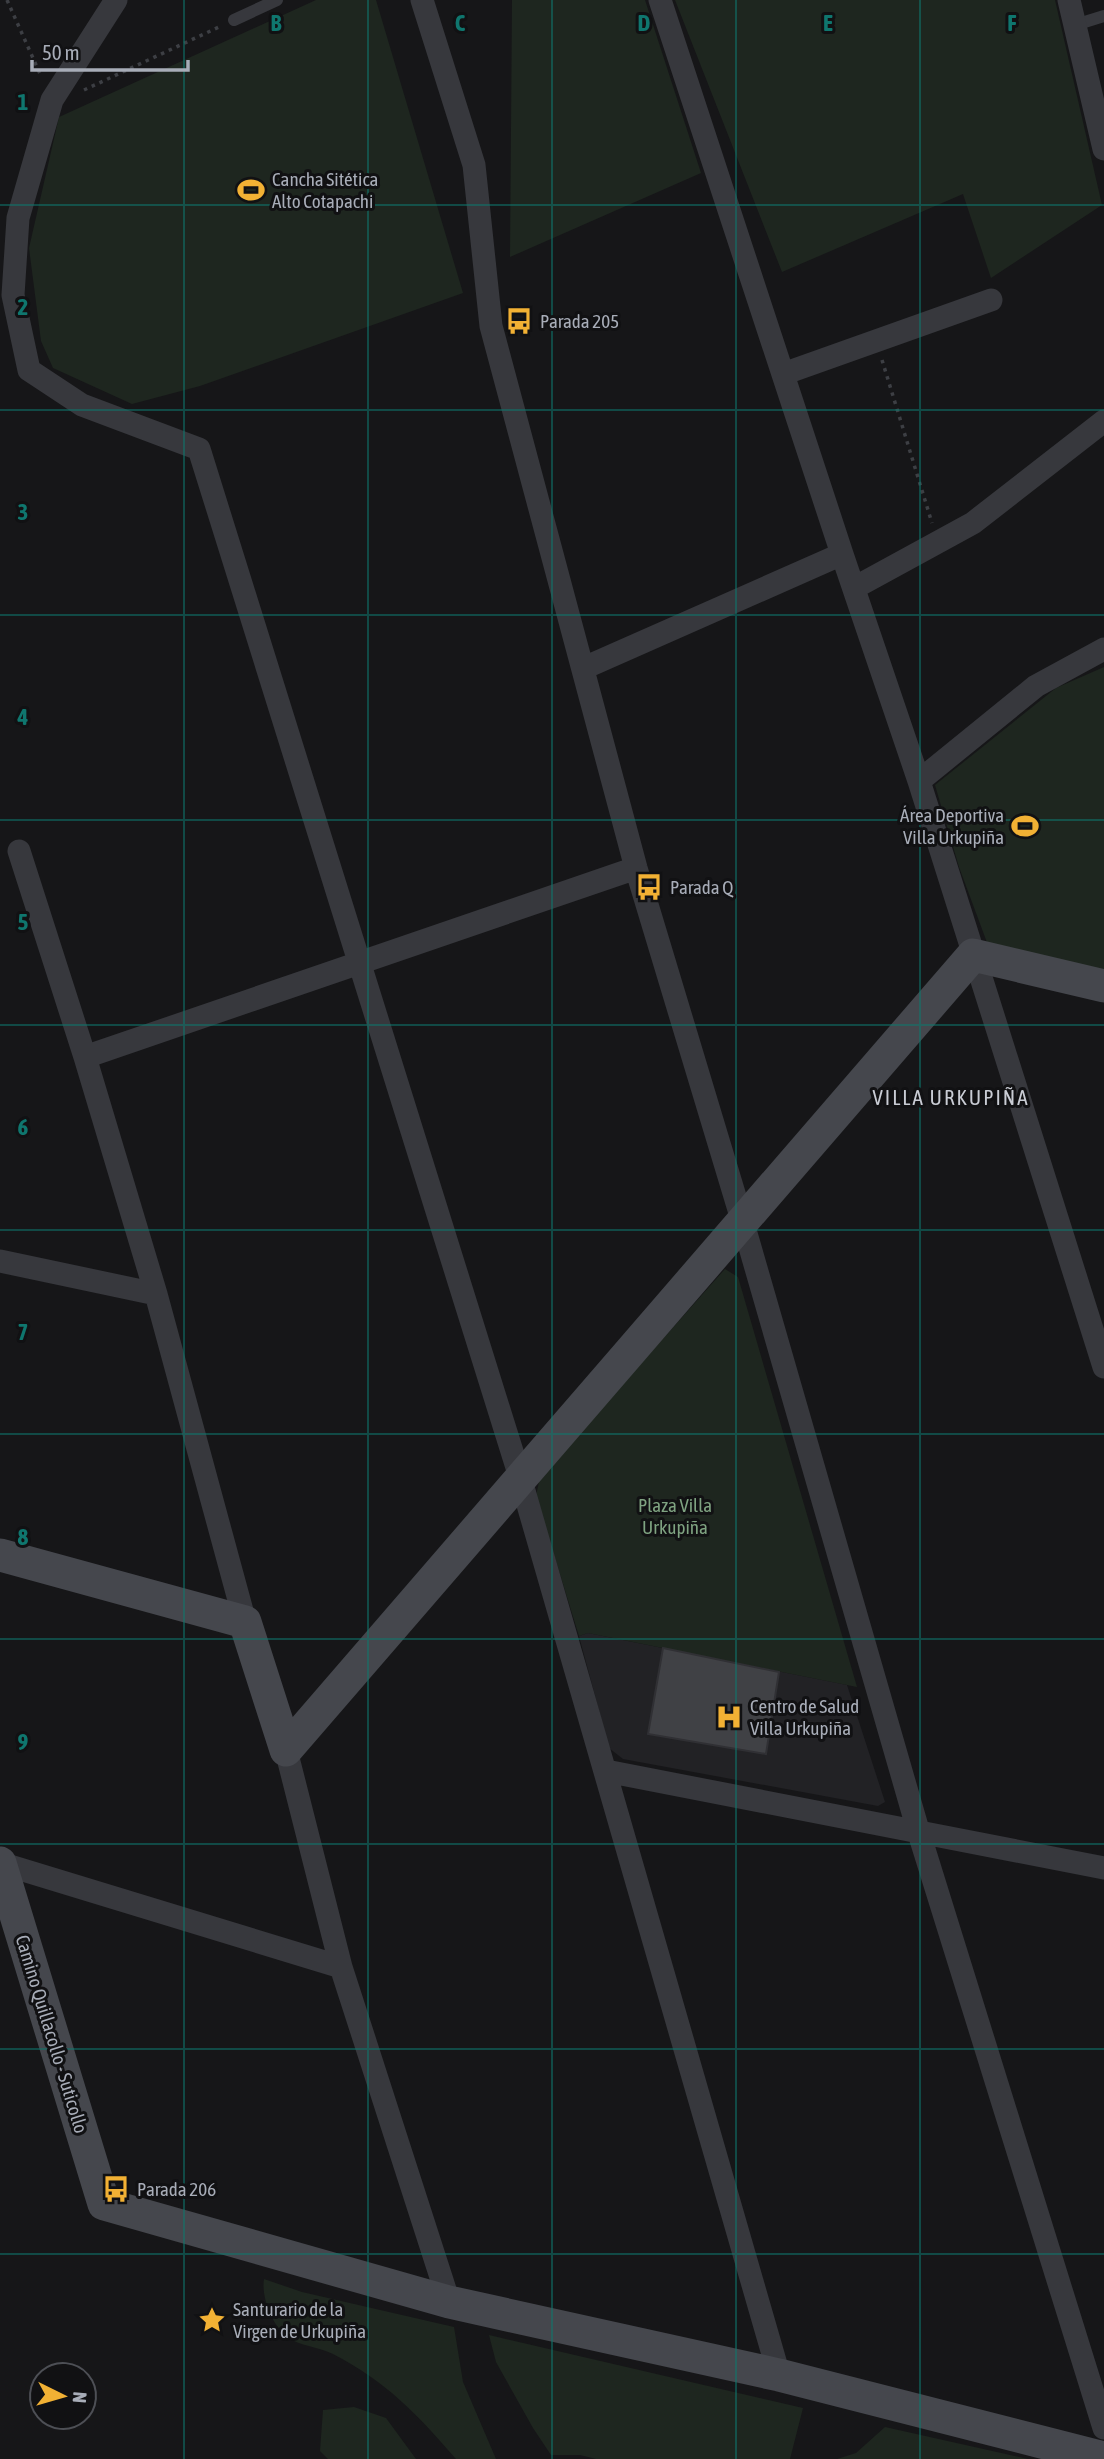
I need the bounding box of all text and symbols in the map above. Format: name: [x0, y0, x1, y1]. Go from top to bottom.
text: B: [271, 10, 282, 36]
text: C: [455, 10, 466, 36]
text: D: [638, 10, 651, 36]
text: E: [823, 10, 833, 36]
text: F: [1007, 10, 1017, 36]
scale bar: [32, 28, 187, 72]
text: 50 m: [42, 40, 80, 64]
text: 1: [18, 89, 29, 115]
place label: Cancha Sitética Alto Cotapachi: [272, 168, 378, 212]
sports icon: Cancha Sitética Alto Cotapachi: [236, 175, 266, 205]
text: 2: [18, 294, 28, 320]
bus stop icon: Parada 205: [504, 306, 534, 336]
place label: Parada 205: [540, 310, 619, 332]
text: 3: [18, 499, 28, 525]
text: 4: [17, 704, 29, 730]
place label: Área Deportiva Villa Urkupiña: [900, 804, 1004, 848]
sports icon: Área Deportiva Villa Urkupiña: [1010, 811, 1040, 841]
bus stop icon: Parada Q: [634, 872, 664, 902]
place label: Parada Q: [670, 876, 734, 898]
text: 5: [18, 909, 29, 935]
district label: VILLA URKUPIÑA: [873, 1085, 1029, 1109]
text: 6: [18, 1114, 29, 1140]
text: 7: [18, 1319, 28, 1345]
park label: Plaza Villa Urkupiña: [638, 1494, 712, 1538]
text: 8: [18, 1524, 29, 1550]
place label: Centro de Salud Villa Urkupiña: [750, 1695, 859, 1739]
hospital icon: Centro de Salud Villa Urkupiña: [714, 1702, 744, 1732]
text: 9: [18, 1729, 29, 1755]
street label: Camino Quillacollo - Suticollo: [11, 1932, 93, 2136]
bus stop icon: Parada 206: [101, 2174, 131, 2204]
place label: Parada 206: [137, 2178, 216, 2200]
place label: Santurario de la Virgen de Urkupiña: [233, 2298, 366, 2342]
place icon: Santurario de la Virgen de Urkupiña: [197, 2305, 227, 2335]
north arrow: [28, 2361, 98, 2431]
text: N: [68, 2391, 91, 2404]

